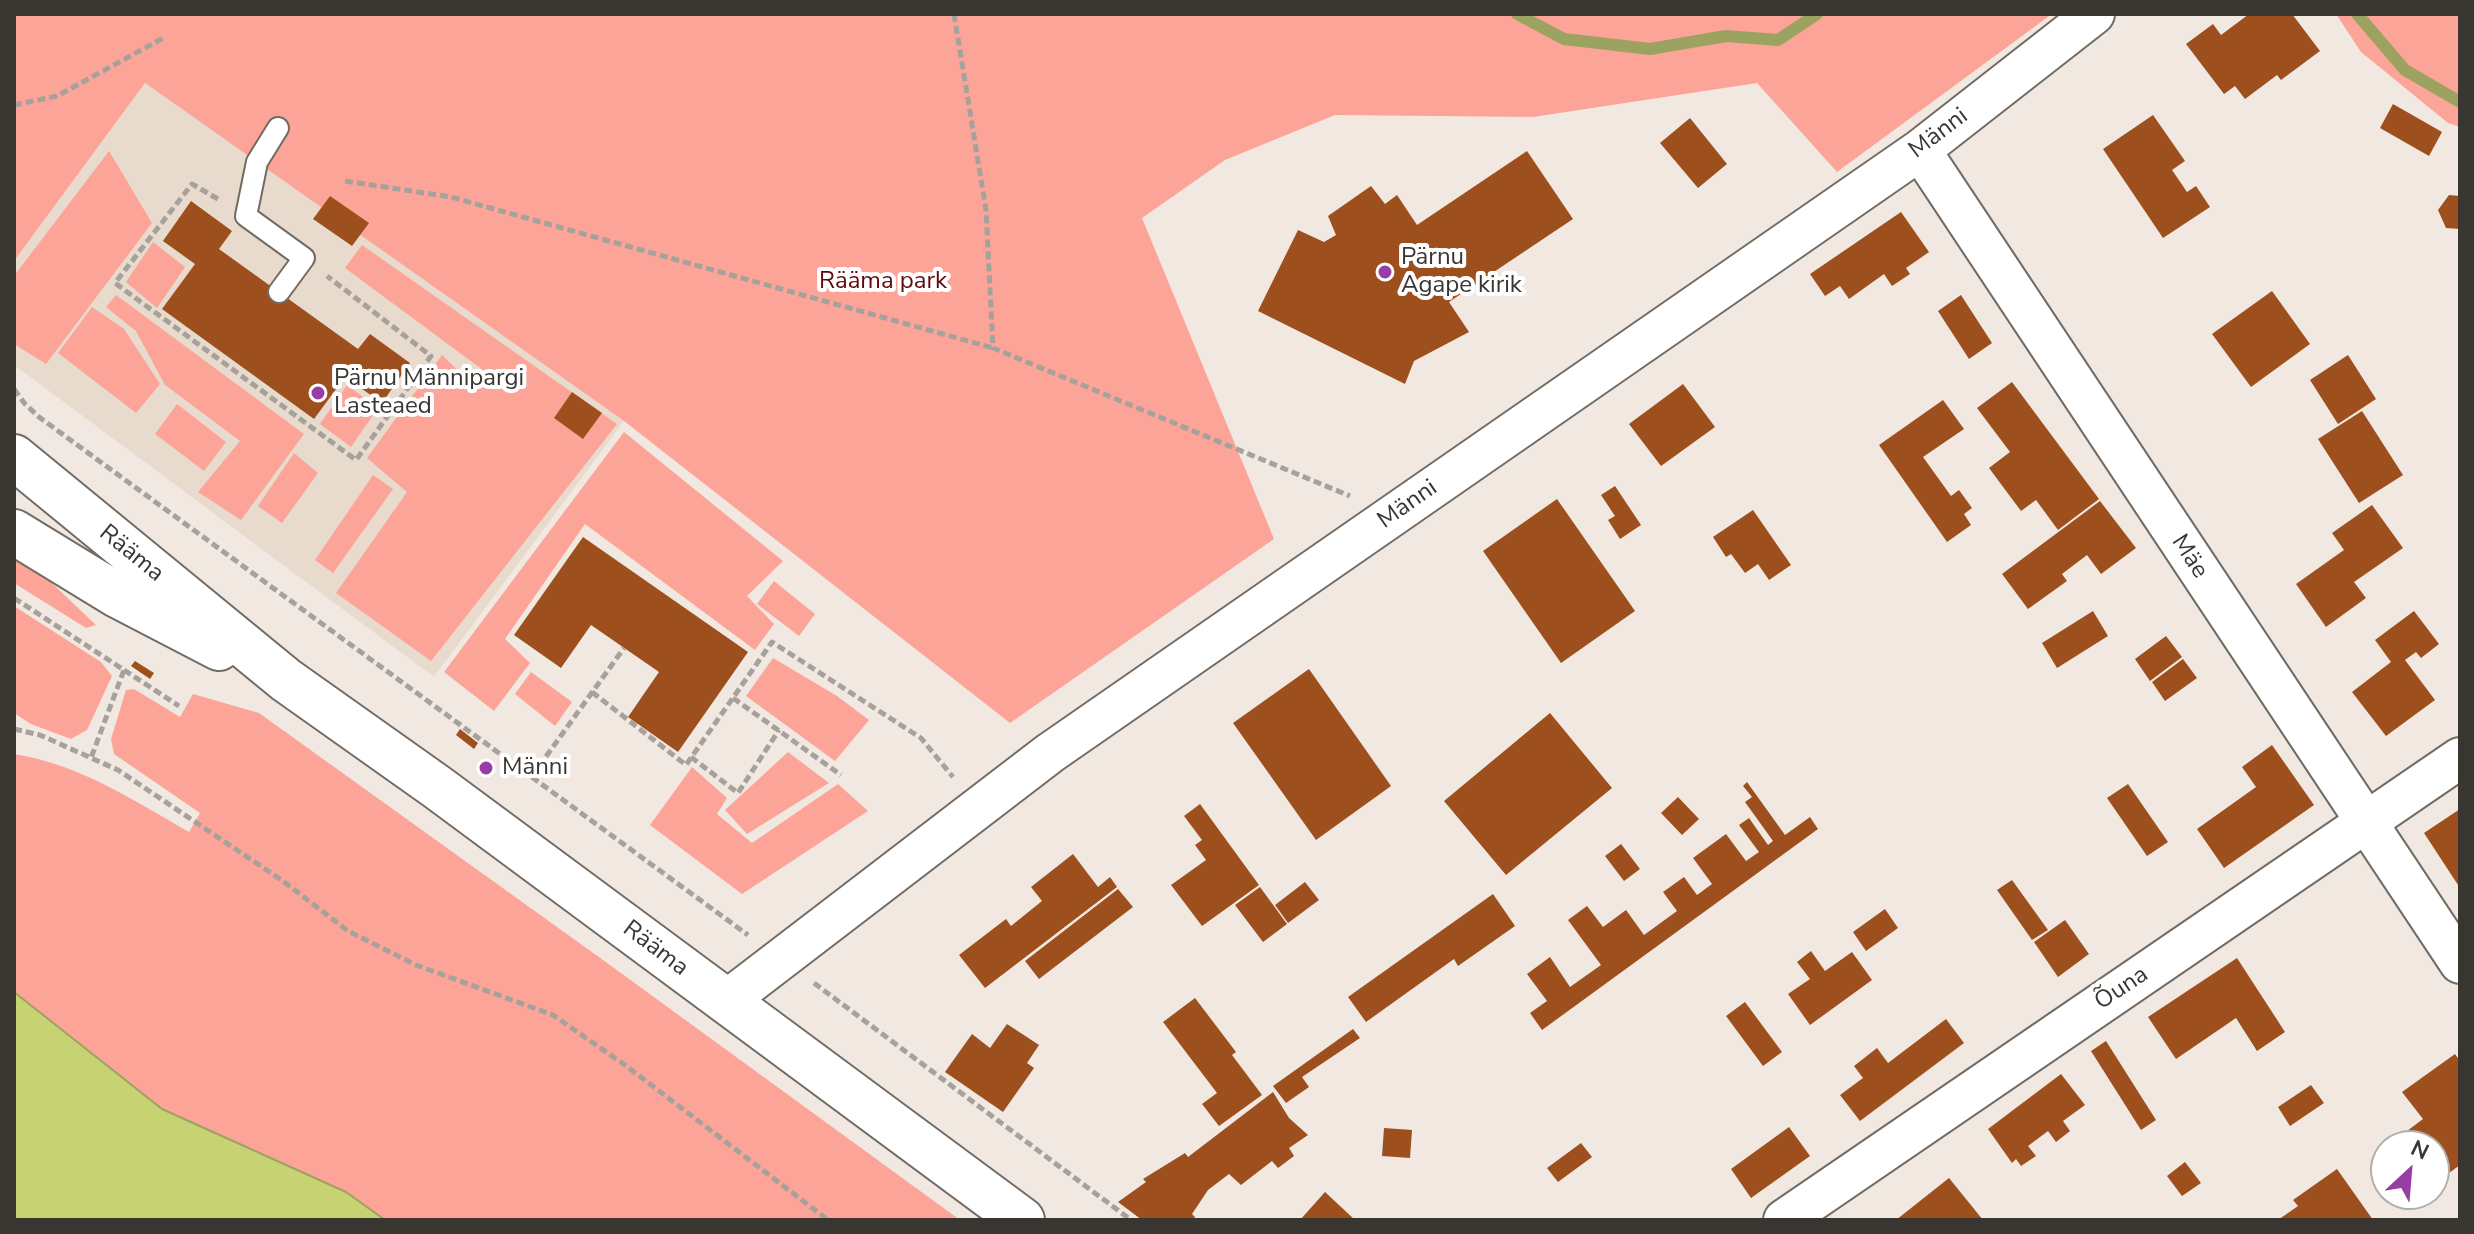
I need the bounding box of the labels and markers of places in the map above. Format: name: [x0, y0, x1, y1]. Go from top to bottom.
place label: Pärnu Agape kirik: [1401, 244, 1522, 300]
marker: Pärnu Agape kirik: [1376, 263, 1394, 281]
place label: Pärnu Männipargi Lasteaed: [334, 365, 524, 421]
marker: Pärnu Männipargi Lasteaed: [309, 384, 327, 402]
place label: Männi: [502, 754, 568, 782]
marker: Männi: [477, 759, 495, 777]

